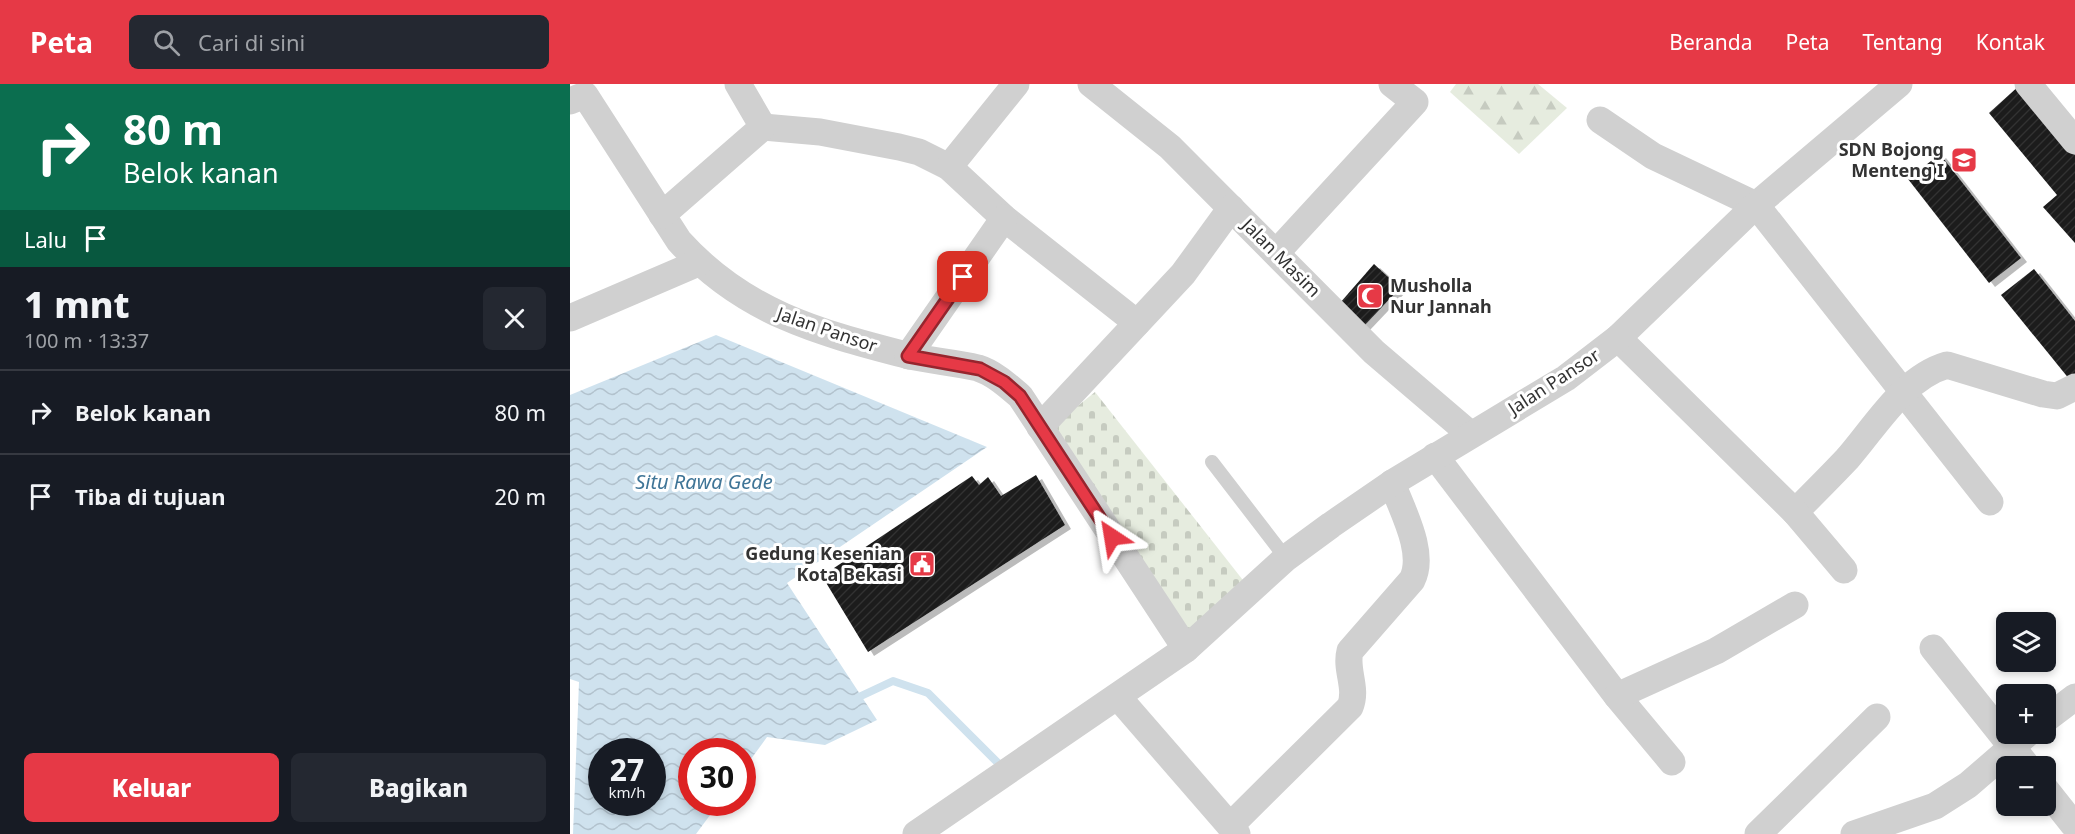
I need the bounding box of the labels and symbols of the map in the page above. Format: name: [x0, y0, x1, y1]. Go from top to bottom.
place label: SDN Bojong Menteng I: [1839, 137, 1944, 182]
school or university icon: SDN Bojong Menteng I: [1949, 145, 1979, 175]
street label: Jalan Masim: [1236, 211, 1326, 302]
pin: [937, 251, 988, 302]
place label: Musholla Nur Jannah: [1390, 273, 1492, 318]
mosque icon: Musholla Nur Jannah: [1355, 281, 1385, 311]
street label: Jalan Pansor: [772, 300, 881, 358]
street label: Jalan Pansor: [1501, 342, 1604, 421]
water label: Situ Rawa Gede: [635, 468, 773, 495]
position arrow: [1080, 505, 1144, 569]
place label: Gedung Kesenian Kota Bekasi: [745, 541, 902, 586]
public building icon: Gedung Kesenian Kota Bekasi: [907, 549, 937, 579]
speed limit sign: 30: [678, 738, 756, 816]

